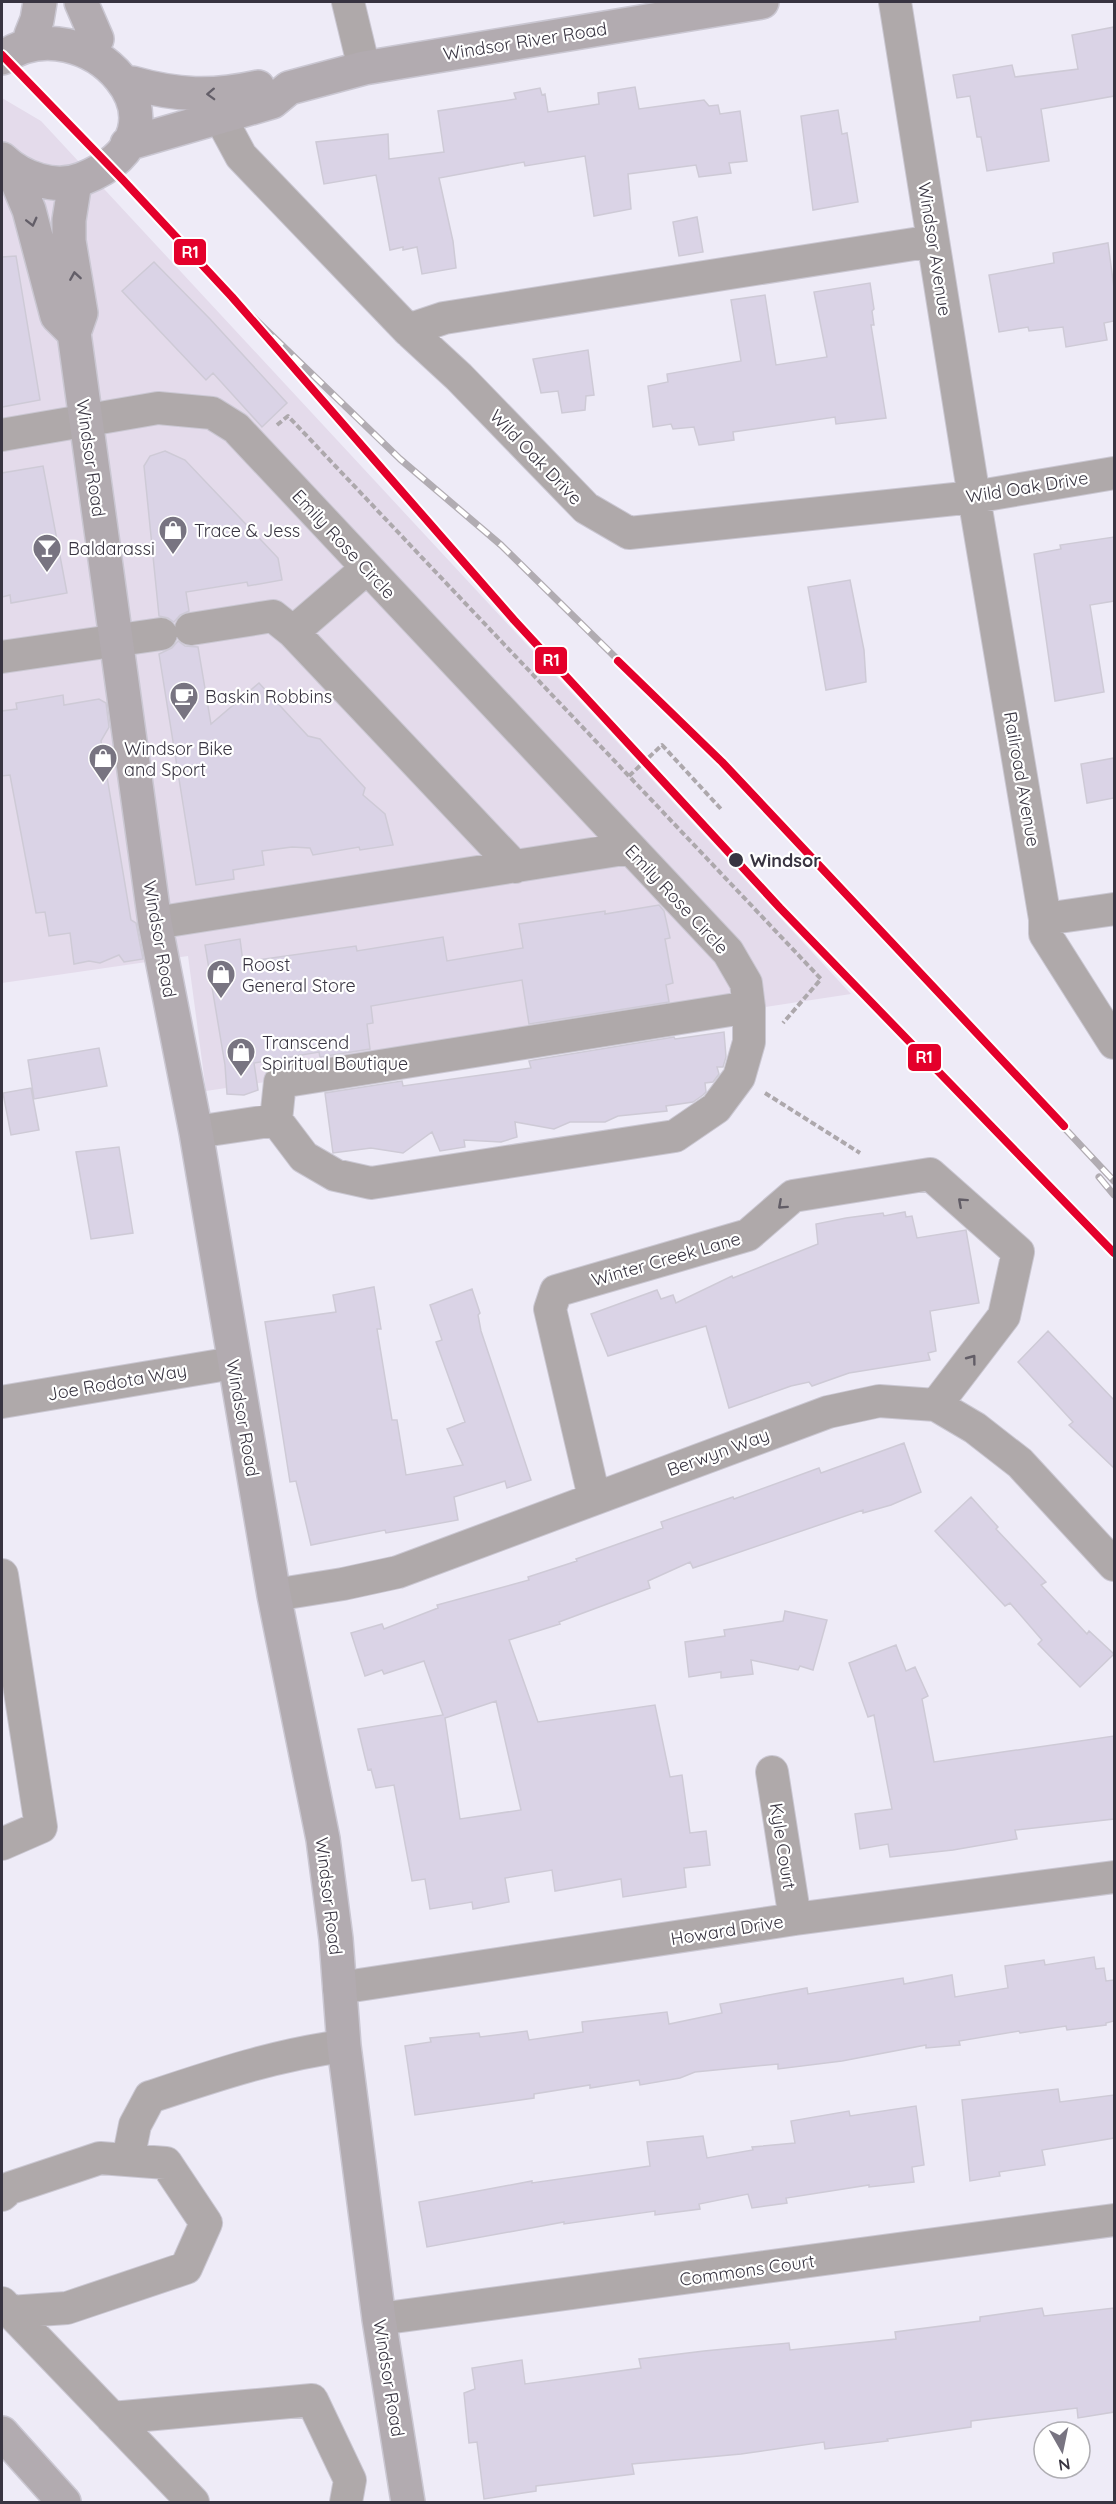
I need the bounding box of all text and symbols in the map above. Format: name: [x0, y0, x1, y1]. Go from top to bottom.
street label: Windsor River Road: [441, 17, 609, 65]
one-way arrow: [206, 88, 215, 101]
street label: Windsor Avenue: [913, 180, 957, 318]
one-way arrow: [24, 217, 37, 227]
line badge: R1: [173, 238, 207, 266]
text: R1: [181, 242, 199, 262]
one-way arrow: [69, 271, 81, 280]
street label: Windsor Road: [71, 398, 111, 518]
street label: Wild Oak Drive: [485, 405, 587, 509]
street label: Wild Oak Drive: [964, 466, 1090, 508]
street label: Emily Rose Circle: [287, 484, 401, 604]
shop icon: Trace & Jess: [157, 514, 189, 556]
place label: Trace & Jess: [194, 519, 300, 542]
bar icon: Baldarassi: [31, 532, 63, 574]
place label: Baldarassi: [68, 537, 155, 560]
line badge: R1: [534, 646, 568, 675]
text: R1: [542, 650, 560, 670]
cafe icon: Baskin Robbins: [168, 680, 200, 722]
place label: Baskin Robbins: [205, 685, 332, 708]
street label: Railroad Avenue: [999, 710, 1045, 848]
place label: Windsor Bike and Sport: [124, 737, 233, 781]
shop icon: Windsor Bike and Sport: [87, 742, 119, 784]
street label: Emily Rose Circle: [620, 839, 734, 959]
place label: Windsor: [750, 849, 821, 872]
marker: Windsor: [727, 851, 745, 869]
street label: Windsor Road: [138, 879, 182, 999]
place label: Roost General Store: [242, 953, 356, 997]
shop icon: Roost General Store: [205, 958, 237, 1000]
place label: Transcend Spiritual Boutique: [262, 1031, 408, 1075]
shop icon: Transcend Spiritual Boutique: [225, 1036, 257, 1078]
line badge: R1: [907, 1043, 942, 1072]
text: R1: [915, 1047, 933, 1067]
one-way arrow: [779, 1198, 789, 1209]
one-way arrow: [958, 1198, 968, 1209]
street label: Winter Creek Lane: [589, 1227, 743, 1291]
one-way arrow: [964, 1354, 975, 1365]
street label: Joe Rodota Way: [45, 1358, 189, 1406]
street label: Windsor Road: [221, 1358, 265, 1478]
street label: Berwyn Way: [664, 1423, 772, 1481]
street label: Kyle Court: [765, 1801, 801, 1891]
street label: Windsor Road: [310, 1836, 348, 1956]
street label: Howard Drive: [669, 1910, 785, 1950]
street label: Commons Court: [678, 2249, 816, 2291]
street label: Windsor Road: [368, 2318, 410, 2438]
north arrow: [1032, 2420, 1092, 2480]
text: N: [1057, 2454, 1072, 2476]

